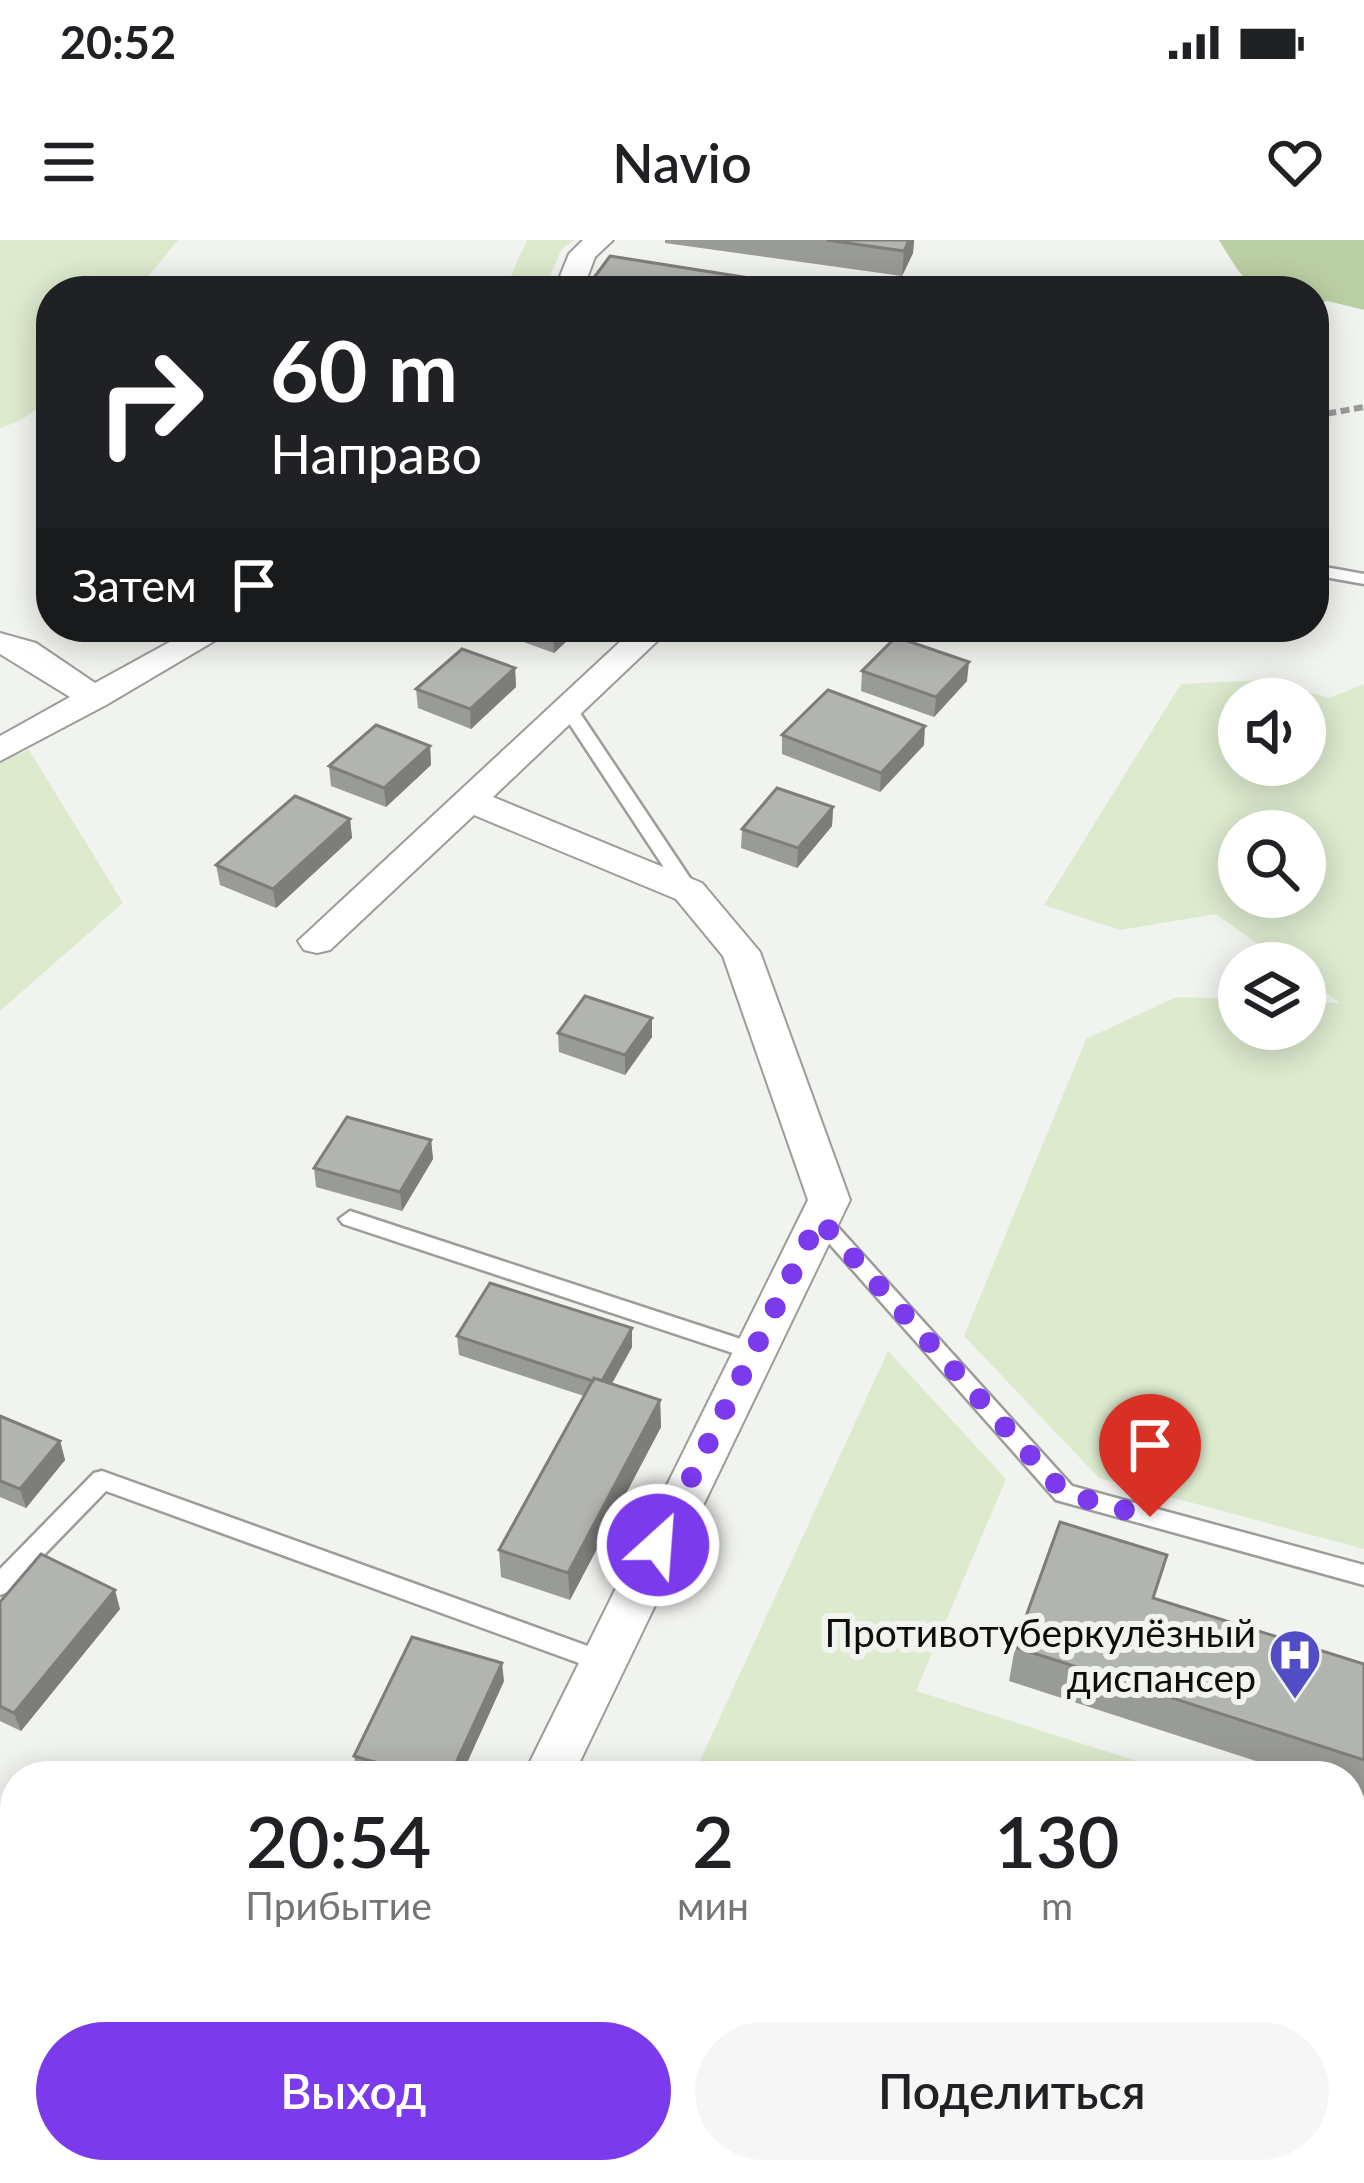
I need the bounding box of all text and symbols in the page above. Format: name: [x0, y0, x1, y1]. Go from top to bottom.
text: 20:52: [60, 15, 176, 69]
icon: menu: [36, 129, 102, 195]
icon: heart: [1262, 129, 1328, 195]
text: Navio: [612, 130, 752, 195]
text: 60 m: [270, 319, 458, 420]
icon: right: [72, 324, 228, 480]
text: Направо: [270, 421, 482, 486]
icon: arrive: [221, 552, 287, 618]
text: Затем: [72, 558, 197, 612]
map controls: [1218, 678, 1326, 1050]
button: sound: [1218, 678, 1326, 786]
button: search: [1218, 810, 1326, 918]
button: layers: [1218, 942, 1326, 1050]
pin: [1099, 1394, 1201, 1517]
icon: arrive: [1117, 1412, 1183, 1478]
position arrow: [595, 1482, 721, 1608]
place label: Противотуберкулёзный диспансер: [825, 1609, 1256, 1700]
hospital icon: Противотуберкулёзный диспансер: [1267, 1627, 1323, 1701]
text: 20:54: [246, 1797, 431, 1883]
text: 2: [692, 1797, 734, 1883]
text: 130: [994, 1797, 1120, 1883]
text: Прибытие: [245, 1882, 432, 1928]
text: мин: [677, 1882, 749, 1928]
text: m: [1041, 1882, 1073, 1928]
button: Выход: [36, 2022, 671, 2160]
button: Поделиться: [695, 2022, 1329, 2160]

